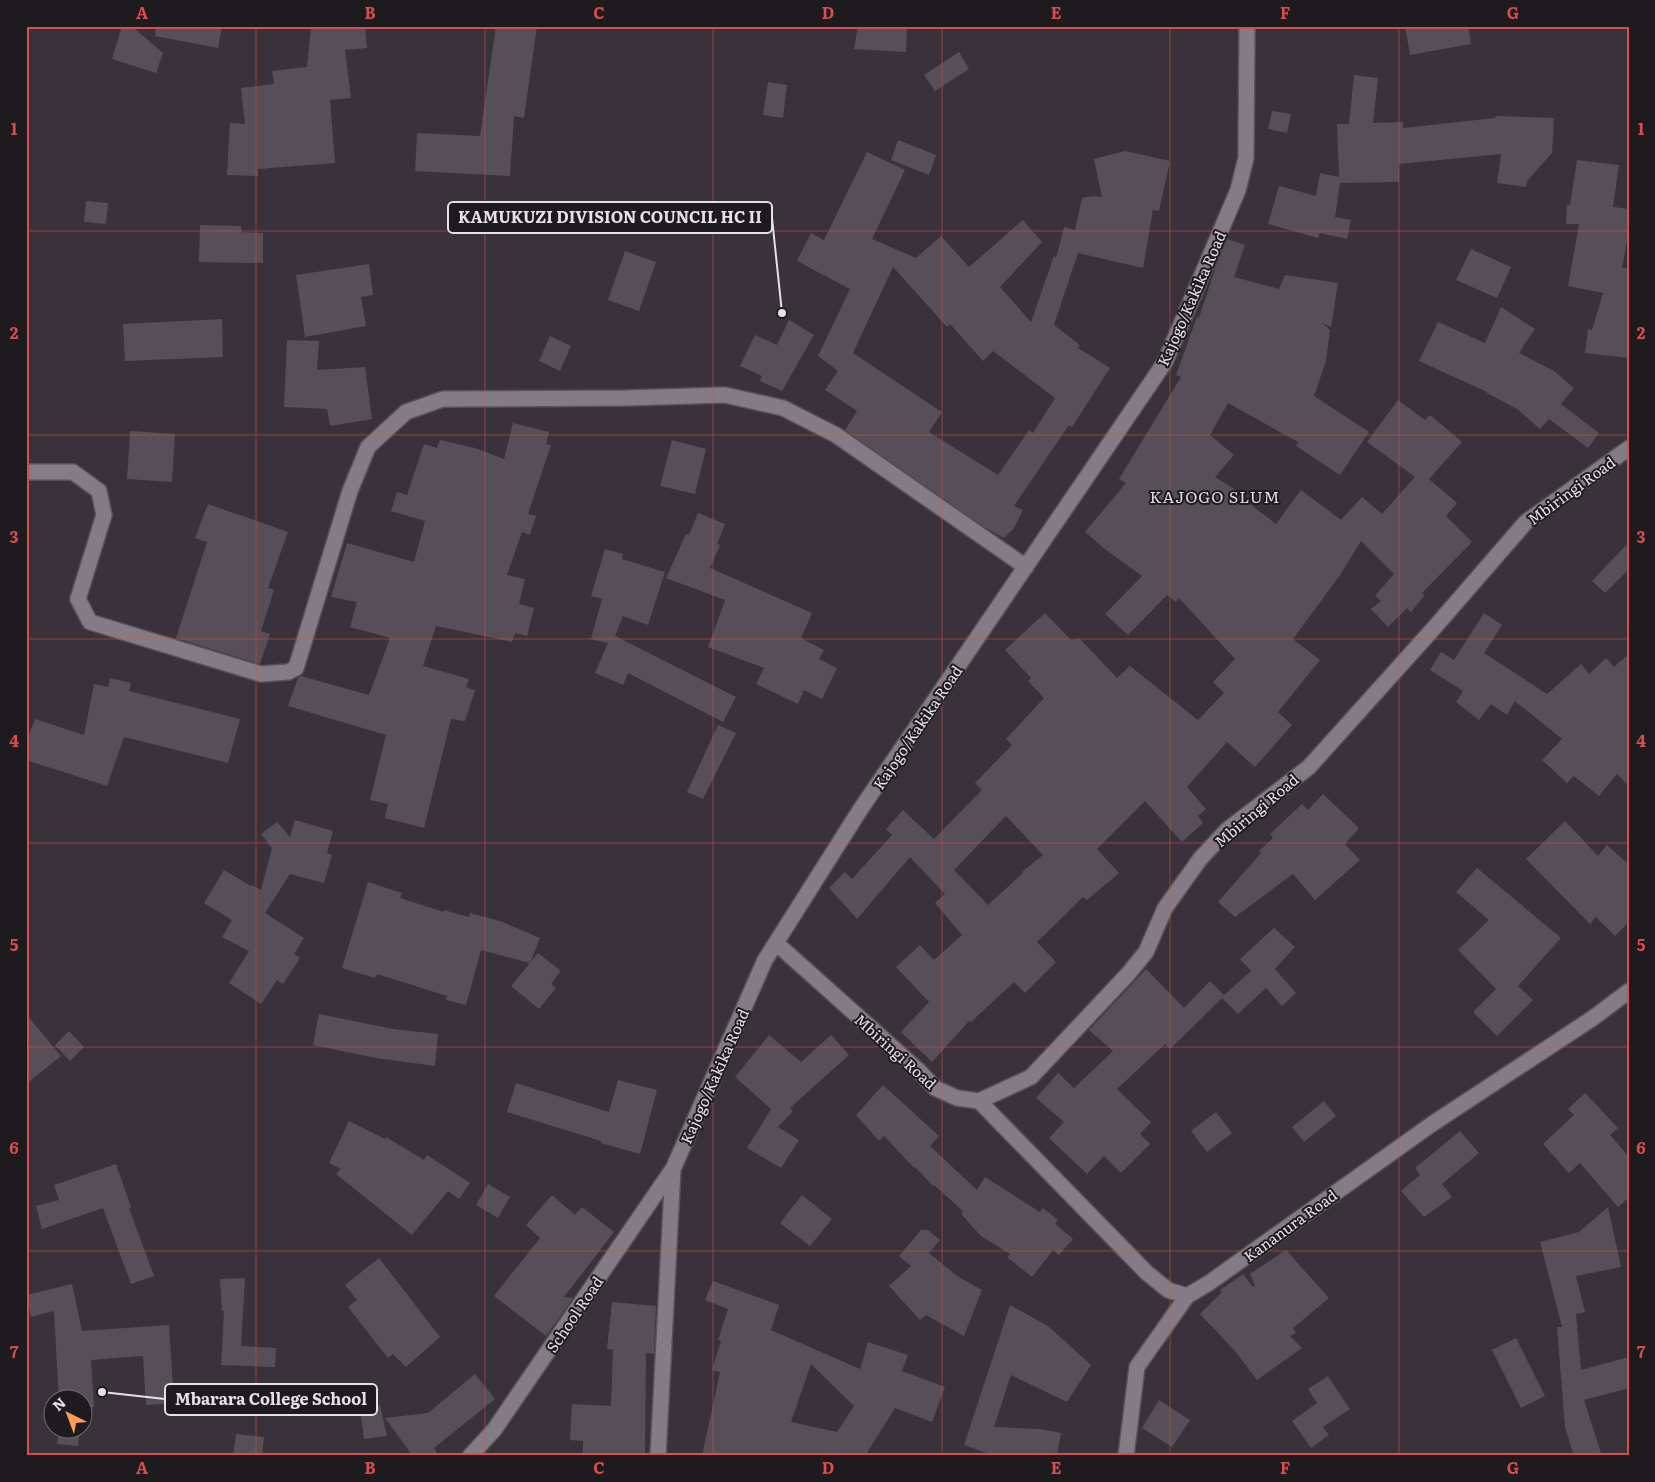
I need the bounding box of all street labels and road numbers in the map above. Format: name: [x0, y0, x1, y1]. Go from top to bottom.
street label: Kajogo/Kakika Road: [1151, 227, 1231, 369]
street label: Mbiringi Road: [1522, 450, 1620, 530]
street label: Kajogo/Kakika Road: [867, 660, 967, 794]
street label: Mbiringi Road: [1209, 768, 1303, 852]
street label: Kajogo/Kakika Road: [674, 1005, 754, 1147]
street label: Mbiringi Road: [850, 1008, 942, 1094]
street label: Kananura Road: [1239, 1183, 1341, 1267]
street label: School Road: [540, 1271, 608, 1357]

